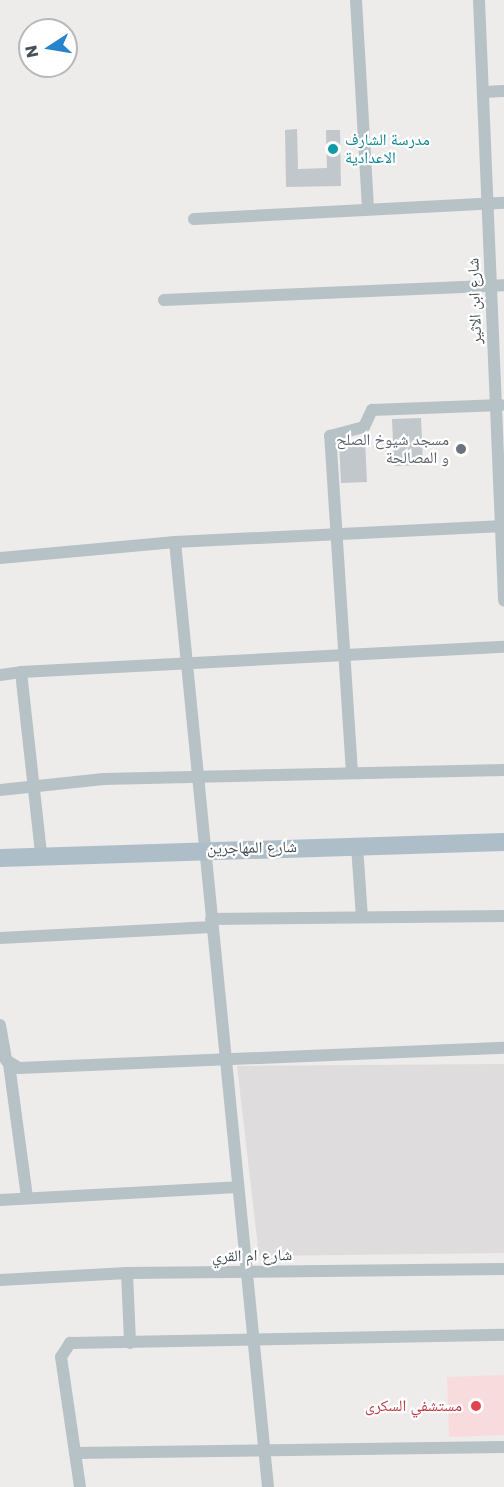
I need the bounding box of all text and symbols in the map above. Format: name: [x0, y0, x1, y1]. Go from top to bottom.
north arrow: [18, 18, 78, 78]
text: N: [19, 43, 44, 60]
place label: مدرسة الشارف الاعدادية: [345, 130, 430, 168]
marker: مدرسة الشارف الاعدادية: [326, 142, 340, 156]
street label: شارع ابن الاثير: [464, 258, 486, 344]
place label: مسجد شيوخ الصلح و المصالحة: [336, 430, 449, 468]
marker: مسجد شيوخ الصلح و المصالحة: [454, 442, 468, 456]
street label: شارع المهاجرين: [207, 838, 297, 858]
street label: شارع ام القري: [212, 1246, 292, 1266]
place label: مستشفي السكرى: [365, 1396, 462, 1416]
marker: مستشفي السكرى: [467, 1397, 485, 1415]

